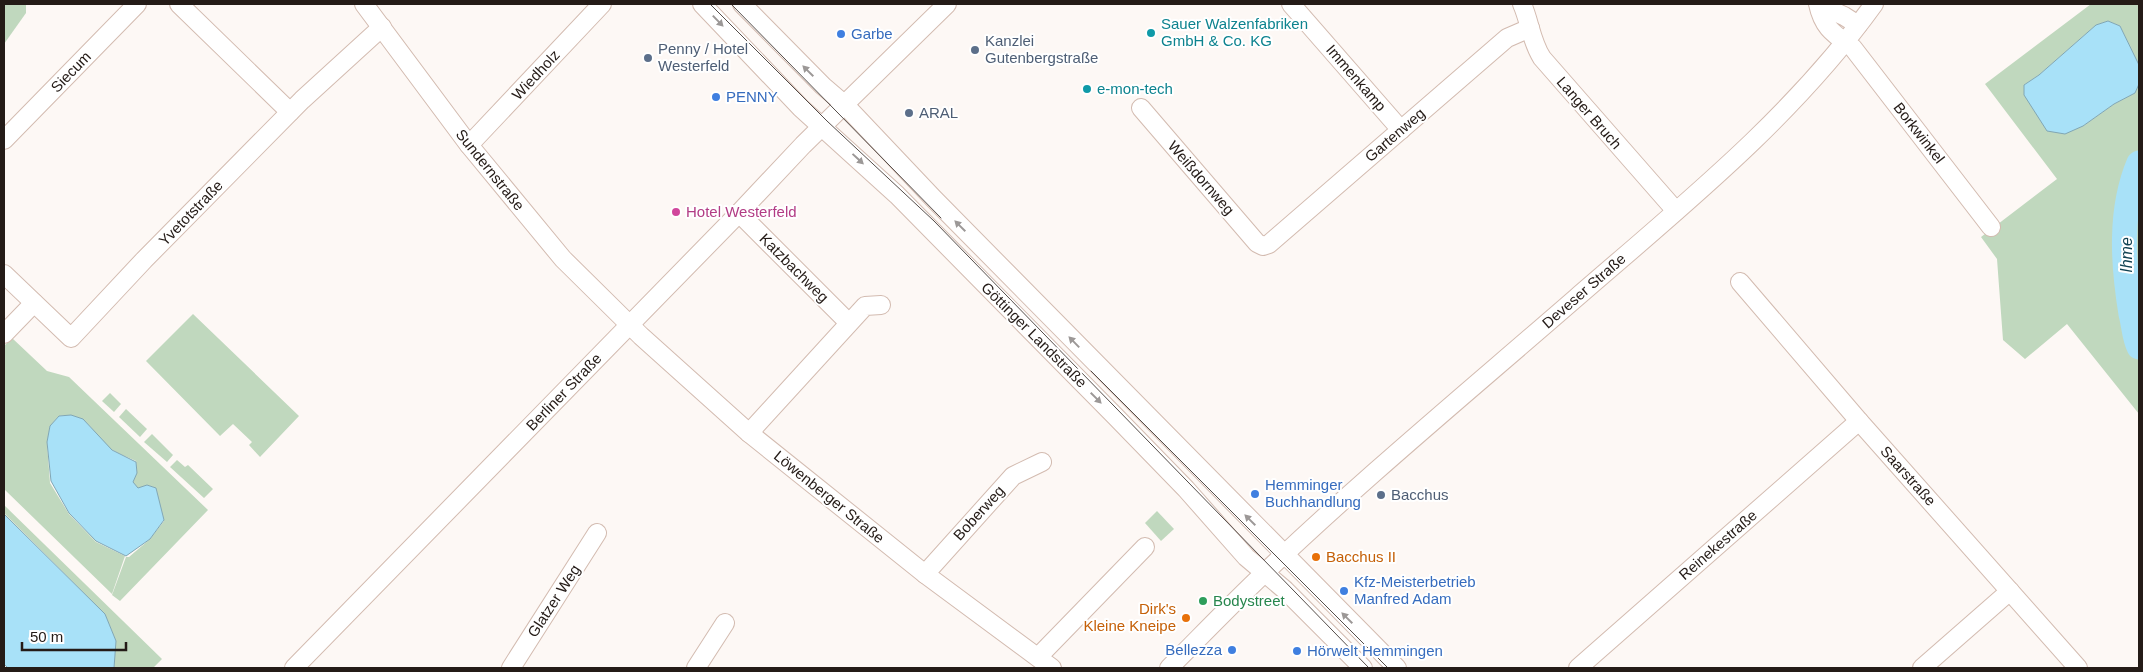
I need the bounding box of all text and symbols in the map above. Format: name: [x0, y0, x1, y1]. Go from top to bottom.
one-way arrow: [712, 15, 724, 27]
place label: Sauer Walzenfabriken GmbH & Co. KG: [1161, 15, 1308, 49]
place label: Garbe: [851, 25, 893, 42]
marker: Sauer Walzenfabriken GmbH & Co. KG: [1145, 27, 1157, 39]
marker: Garbe: [835, 28, 847, 40]
place label: Kanzlei Gutenbergstraße: [985, 32, 1098, 66]
place label: Penny / Hotel Westerfeld: [658, 40, 748, 74]
street label: Immenkamp: [1323, 41, 1390, 114]
marker: Kanzlei Gutenbergstraße: [969, 44, 981, 56]
street label: Wiedholz: [508, 46, 563, 103]
street label: Siecum: [47, 48, 94, 96]
marker: Penny / Hotel Westerfeld: [642, 52, 654, 64]
one-way arrow: [802, 65, 814, 77]
street label: Langer Bruch: [1553, 73, 1625, 152]
place label: e-mon-tech: [1097, 80, 1173, 97]
marker: e-mon-tech: [1081, 83, 1093, 95]
place label: PENNY: [726, 88, 778, 105]
marker: PENNY: [710, 91, 722, 103]
street label: Borkwinkel: [1890, 99, 1948, 167]
place label: ARAL: [919, 104, 958, 121]
street label: Gartenweg: [1361, 104, 1428, 165]
marker: ARAL: [903, 107, 915, 119]
street label: Sundernstraße: [453, 126, 528, 214]
street label: Weißdornweg: [1165, 137, 1238, 218]
one-way arrow: [852, 153, 864, 165]
street label: Yvetotstraße: [155, 176, 226, 249]
place label: Hotel Westerfeld: [686, 203, 797, 220]
marker: Hotel Westerfeld: [670, 206, 682, 218]
one-way arrow: [955, 220, 967, 232]
street label: Katzbachweg: [757, 230, 832, 305]
water label: Ihme: [2118, 237, 2135, 273]
street label: Deveser Straße: [1538, 250, 1629, 331]
street label: Göttinger Landstraße: [978, 279, 1090, 391]
one-way arrow: [1069, 336, 1081, 348]
street label: Berliner Straße: [522, 349, 605, 434]
one-way arrow: [1090, 391, 1102, 403]
street label: Saarstraße: [1877, 442, 1940, 509]
street label: Löwenberger Straße: [771, 447, 888, 546]
place label: Hemminger Buchhandlung: [1265, 476, 1361, 510]
street label: Boberweg: [950, 482, 1008, 543]
place label: Bacchus: [1391, 486, 1449, 503]
marker: Hemminger Buchhandlung: [1249, 488, 1261, 500]
marker: Bacchus: [1375, 489, 1387, 501]
street label: Reinekestraße: [1675, 506, 1760, 583]
one-way arrow: [1244, 514, 1256, 526]
place label: Bacchus II: [1326, 548, 1396, 565]
marker: Bacchus II: [1310, 551, 1322, 563]
street label: Glatzer Weg: [524, 561, 583, 640]
place label: Kfz-Meisterbetrieb Manfred Adam: [1354, 573, 1476, 607]
marker: Kfz-Meisterbetrieb Manfred Adam: [1338, 585, 1350, 597]
place label: Bodystreet: [1213, 592, 1286, 609]
marker: Bodystreet: [1197, 595, 1209, 607]
place label: Dirk's Kleine Kneipe: [1083, 600, 1176, 634]
marker: Dirk's Kleine Kneipe: [1180, 612, 1192, 624]
one-way arrow: [1341, 612, 1353, 624]
scale bar: [22, 620, 126, 652]
text: 50 m: [30, 628, 63, 645]
place label: Bellezza: [1165, 641, 1223, 658]
place label: Hörwelt Hemmingen: [1307, 642, 1443, 659]
marker: Bellezza: [1226, 644, 1238, 656]
marker: Hörwelt Hemmingen: [1291, 645, 1303, 657]

